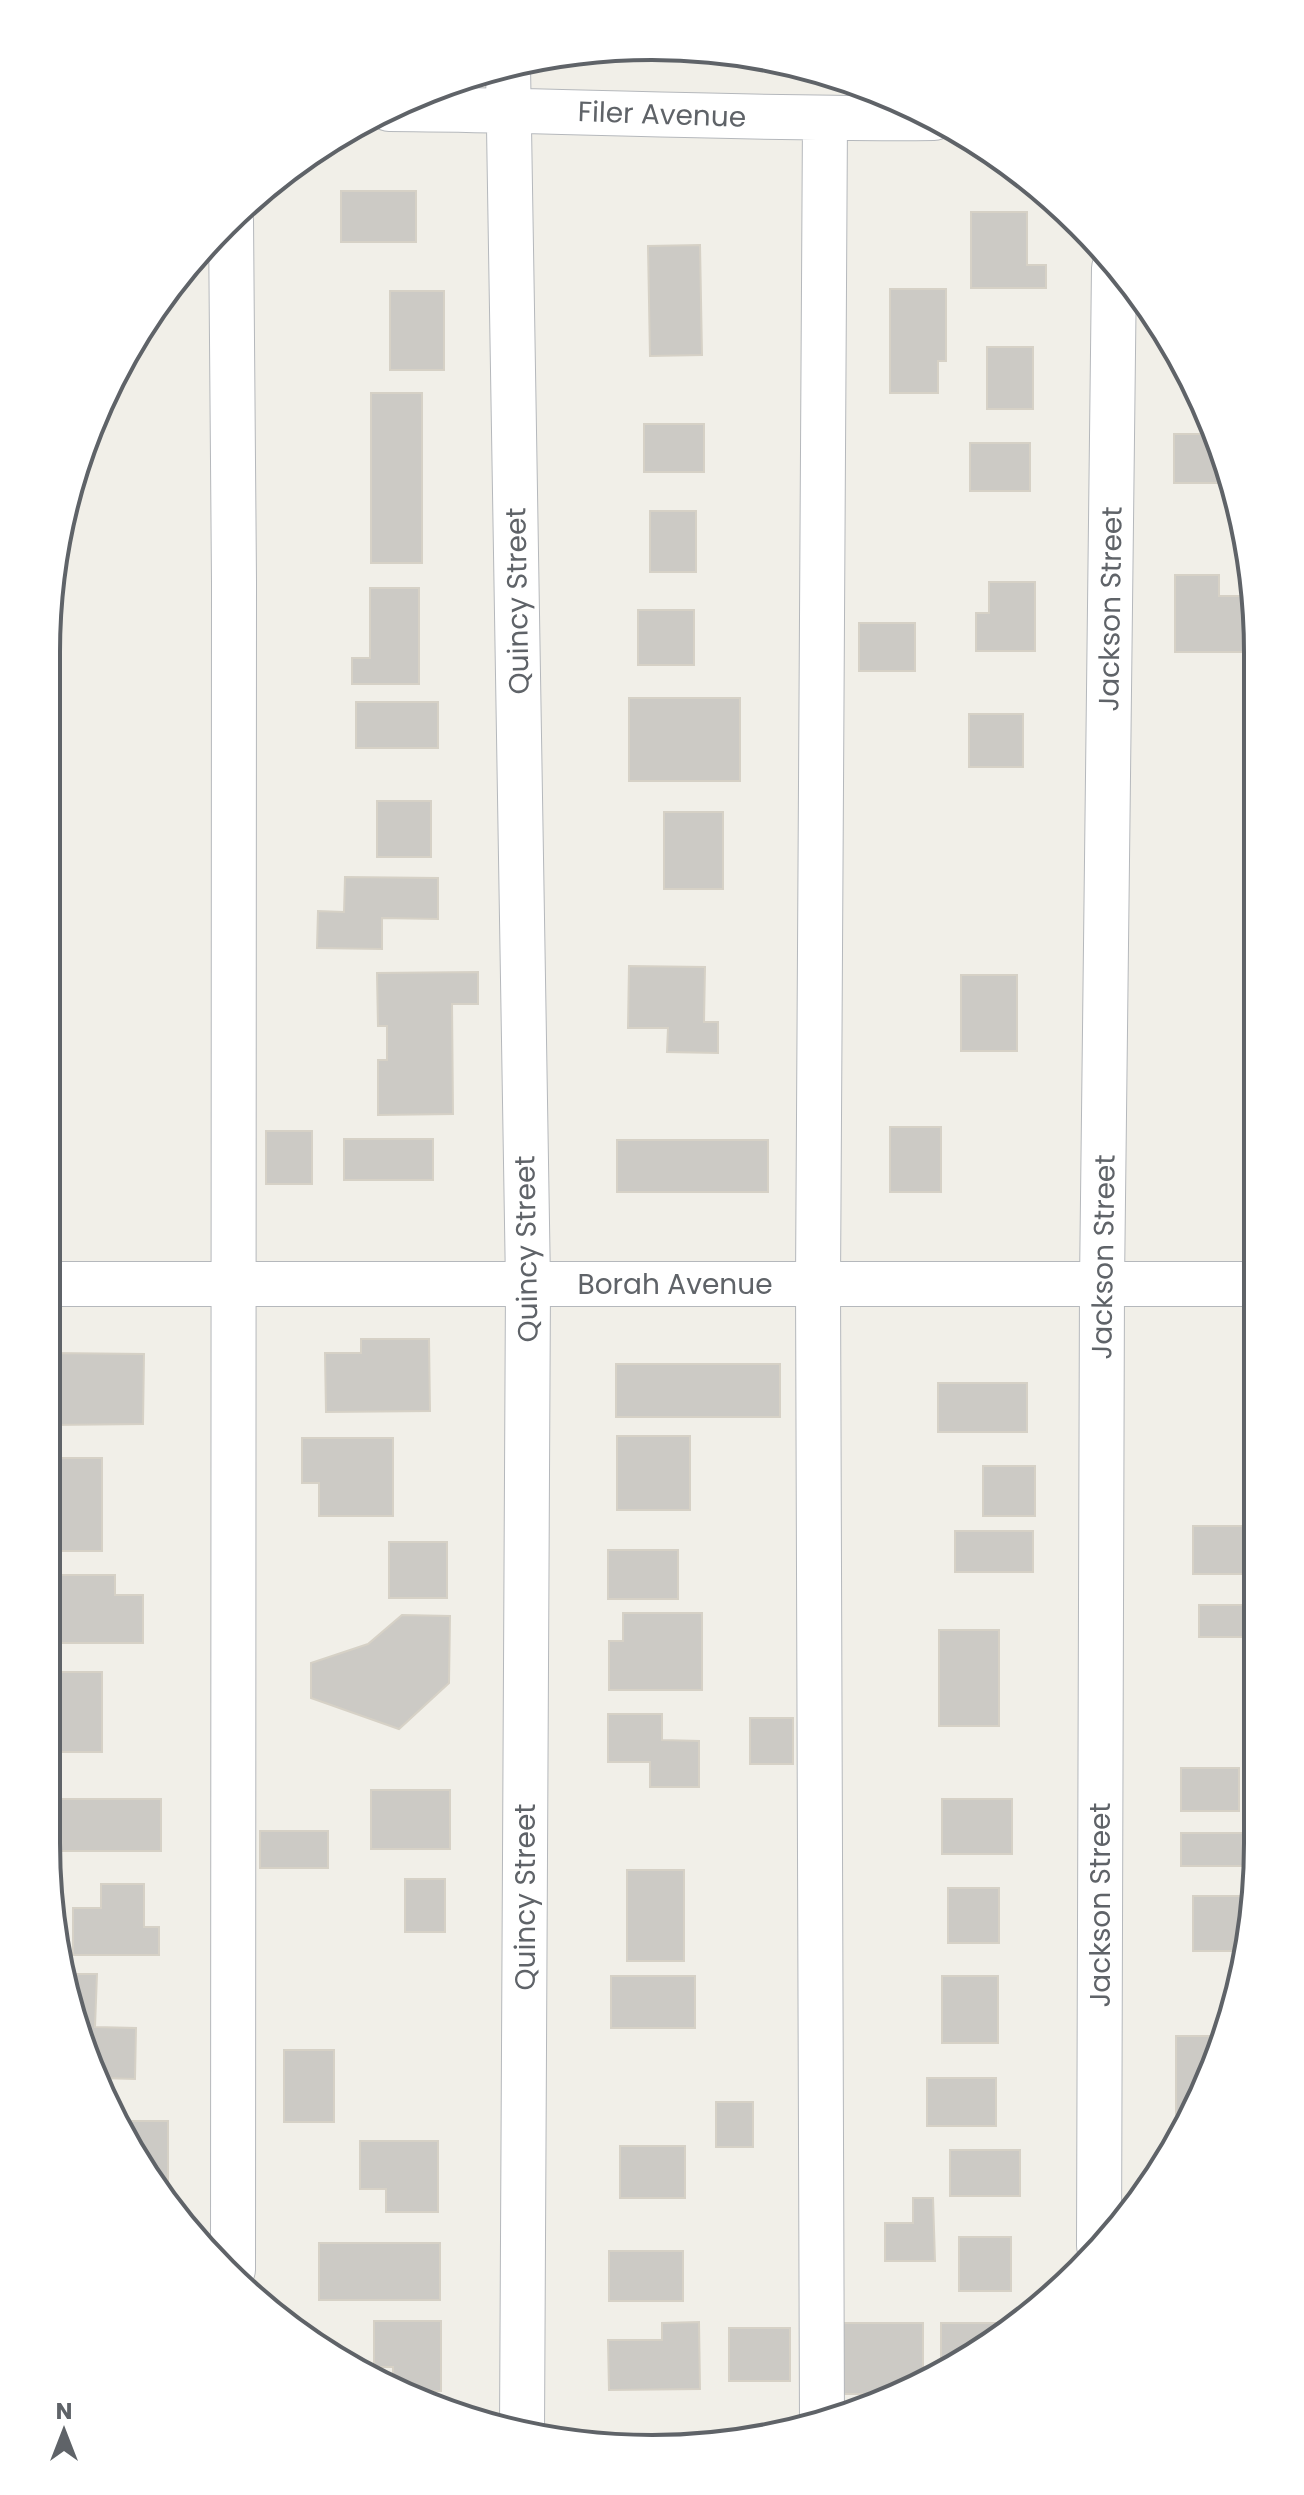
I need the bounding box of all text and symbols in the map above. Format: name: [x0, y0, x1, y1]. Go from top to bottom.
street label: Filer Avenue: [577, 92, 747, 137]
street label: Jackson Street: [1089, 506, 1132, 712]
street label: Quincy Street: [496, 507, 539, 695]
street label: Jackson Street: [1082, 1154, 1125, 1360]
street label: Quincy Street: [505, 1155, 548, 1343]
street label: Borah Avenue: [578, 1265, 773, 1304]
street label: Jackson Street: [1081, 1802, 1120, 2008]
street label: Quincy Street: [506, 1803, 545, 1991]
north arrow: [24, 2391, 104, 2471]
text: N: [56, 2396, 72, 2427]

